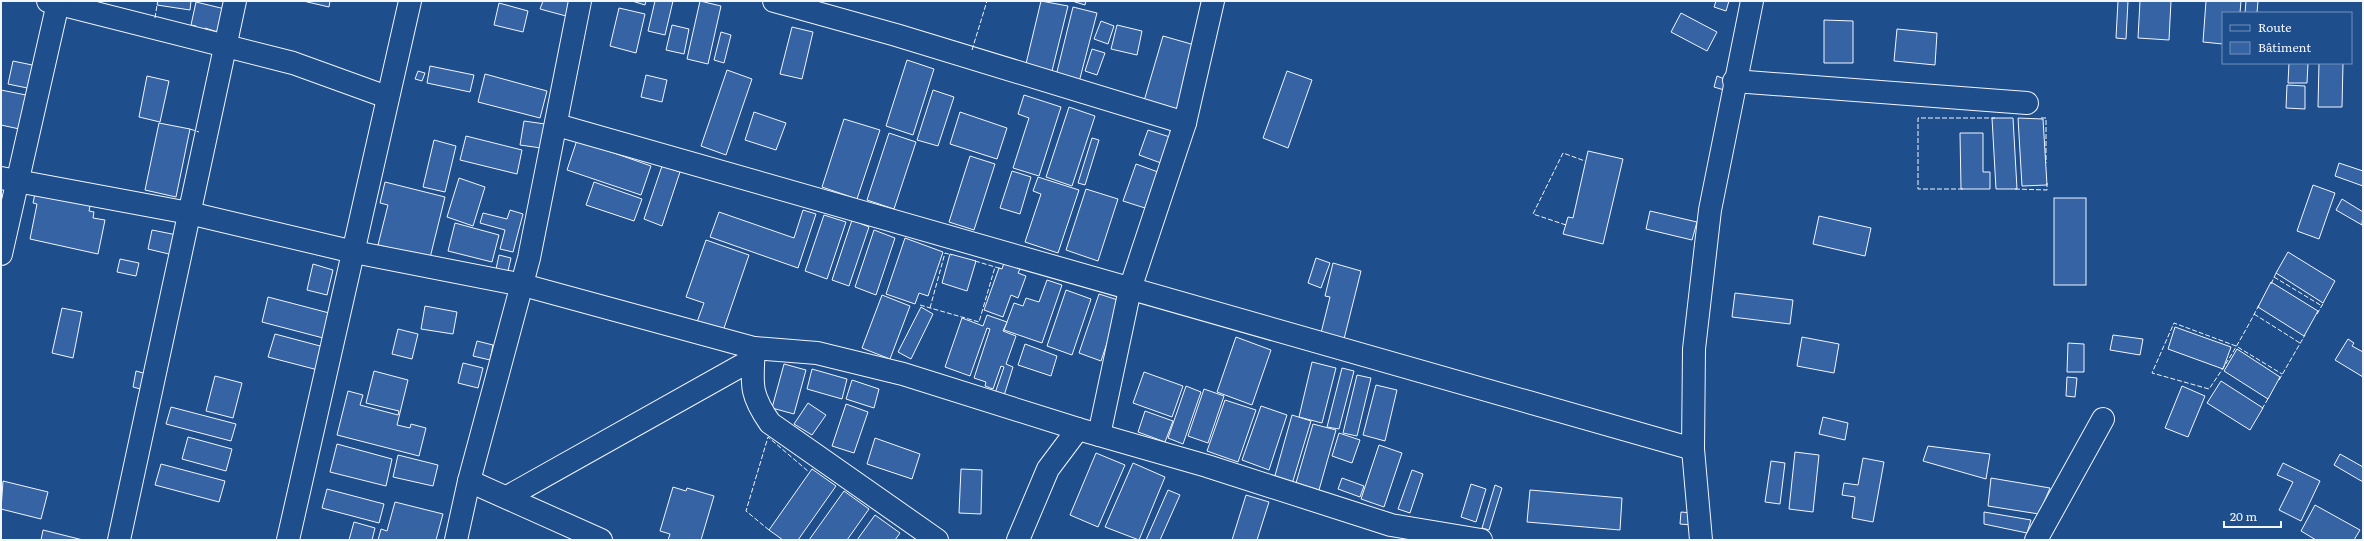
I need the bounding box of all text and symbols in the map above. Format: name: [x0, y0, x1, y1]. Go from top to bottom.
legend: [2222, 12, 2352, 64]
text: Route: [2258, 18, 2292, 36]
text: Bâtiment: [2258, 38, 2311, 56]
scale bar: [2224, 503, 2281, 529]
text: 20 m: [2230, 507, 2257, 525]

